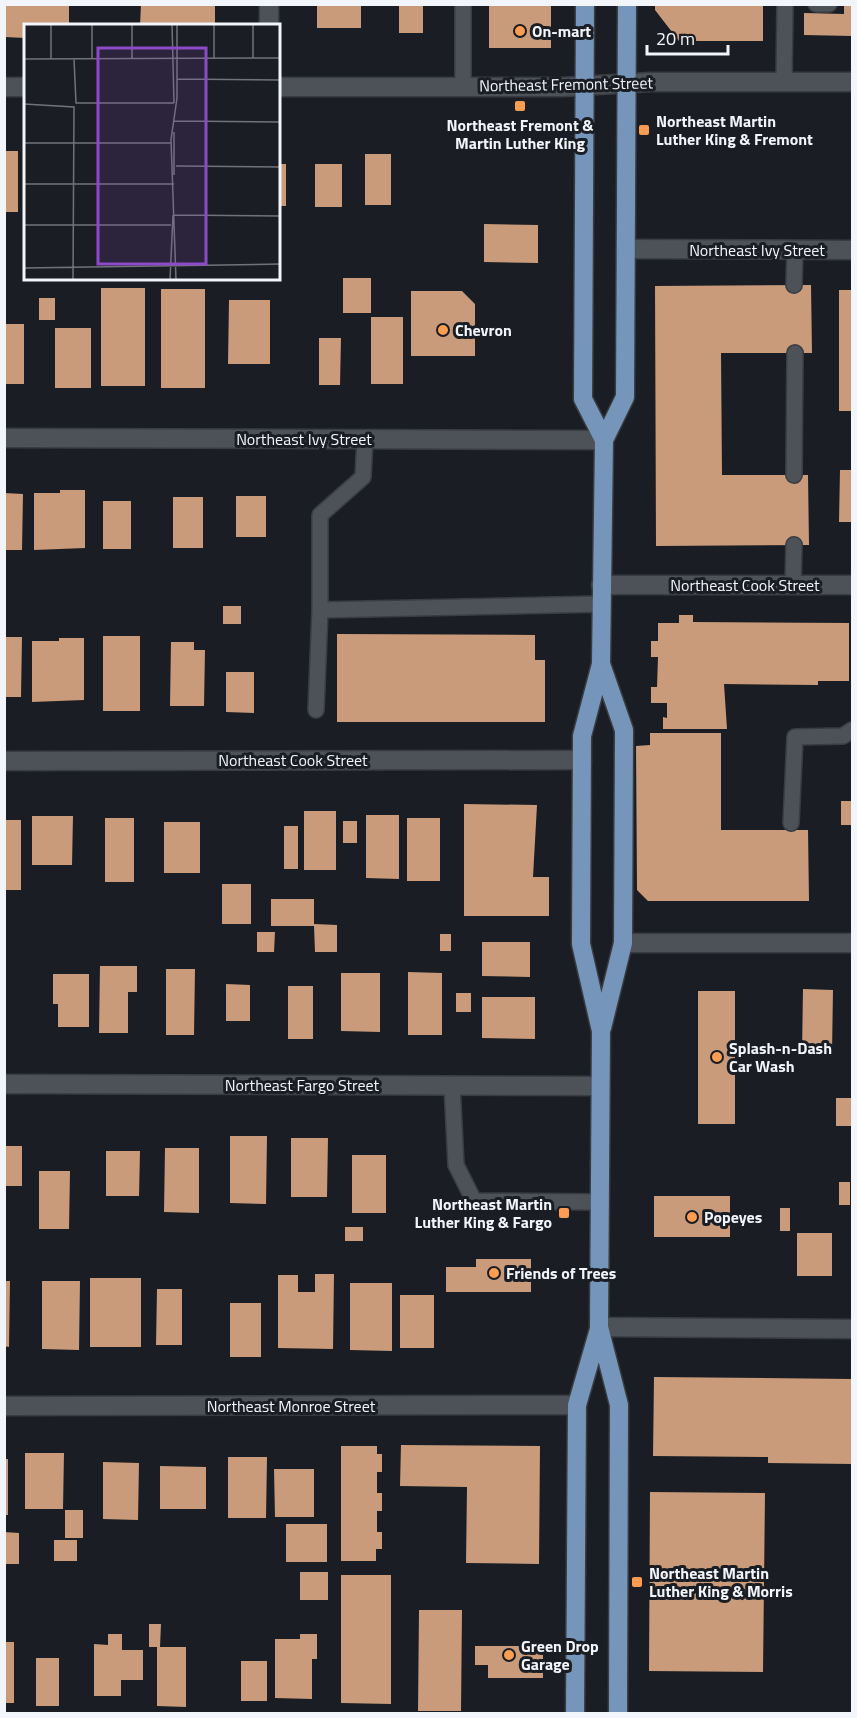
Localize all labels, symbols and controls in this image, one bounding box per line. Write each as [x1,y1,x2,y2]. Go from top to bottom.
scale bar [647,18,728,56]
place label: On-mart [532,19,591,43]
inset map [24,24,280,280]
marker: On-mart [513,24,527,38]
text: 20 m [656,25,695,52]
street label: Northeast Fremont Street [479,70,654,98]
marker: Northeast Fremont & Martin Luther King [513,99,527,113]
place label: Northeast Martin Luther King & Fremont [656,109,813,151]
place label: Northeast Fremont & Martin Luther King [446,113,594,155]
marker: Northeast Martin Luther King & Fremont [637,123,651,137]
street label: Northeast Ivy Street [689,238,825,262]
place label: Chevron [455,318,512,342]
marker: Chevron [436,323,450,337]
street label: Northeast Ivy Street [236,427,372,451]
street label: Northeast Cook Street [670,573,820,597]
street label: Northeast Cook Street [218,748,368,772]
place label: Splash-n-Dash Car Wash [729,1036,832,1078]
marker: Splash-n-Dash Car Wash [710,1050,724,1064]
street label: Northeast Fargo Street [225,1073,380,1097]
place label: Northeast Martin Luther King & Fargo [415,1192,552,1234]
place label: Popeyes [704,1205,762,1229]
marker: Northeast Martin Luther King & Fargo [557,1206,571,1220]
marker: Popeyes [685,1210,699,1224]
place label: Friends of Trees [506,1261,616,1285]
marker: Friends of Trees [487,1266,501,1280]
street label: Northeast Monroe Street [207,1394,376,1418]
place label: Northeast Martin Luther King & Morris [649,1561,793,1603]
marker: Northeast Martin Luther King & Morris [630,1575,644,1589]
place label: Green Drop Garage [521,1634,599,1676]
marker: Green Drop Garage [502,1648,516,1662]

